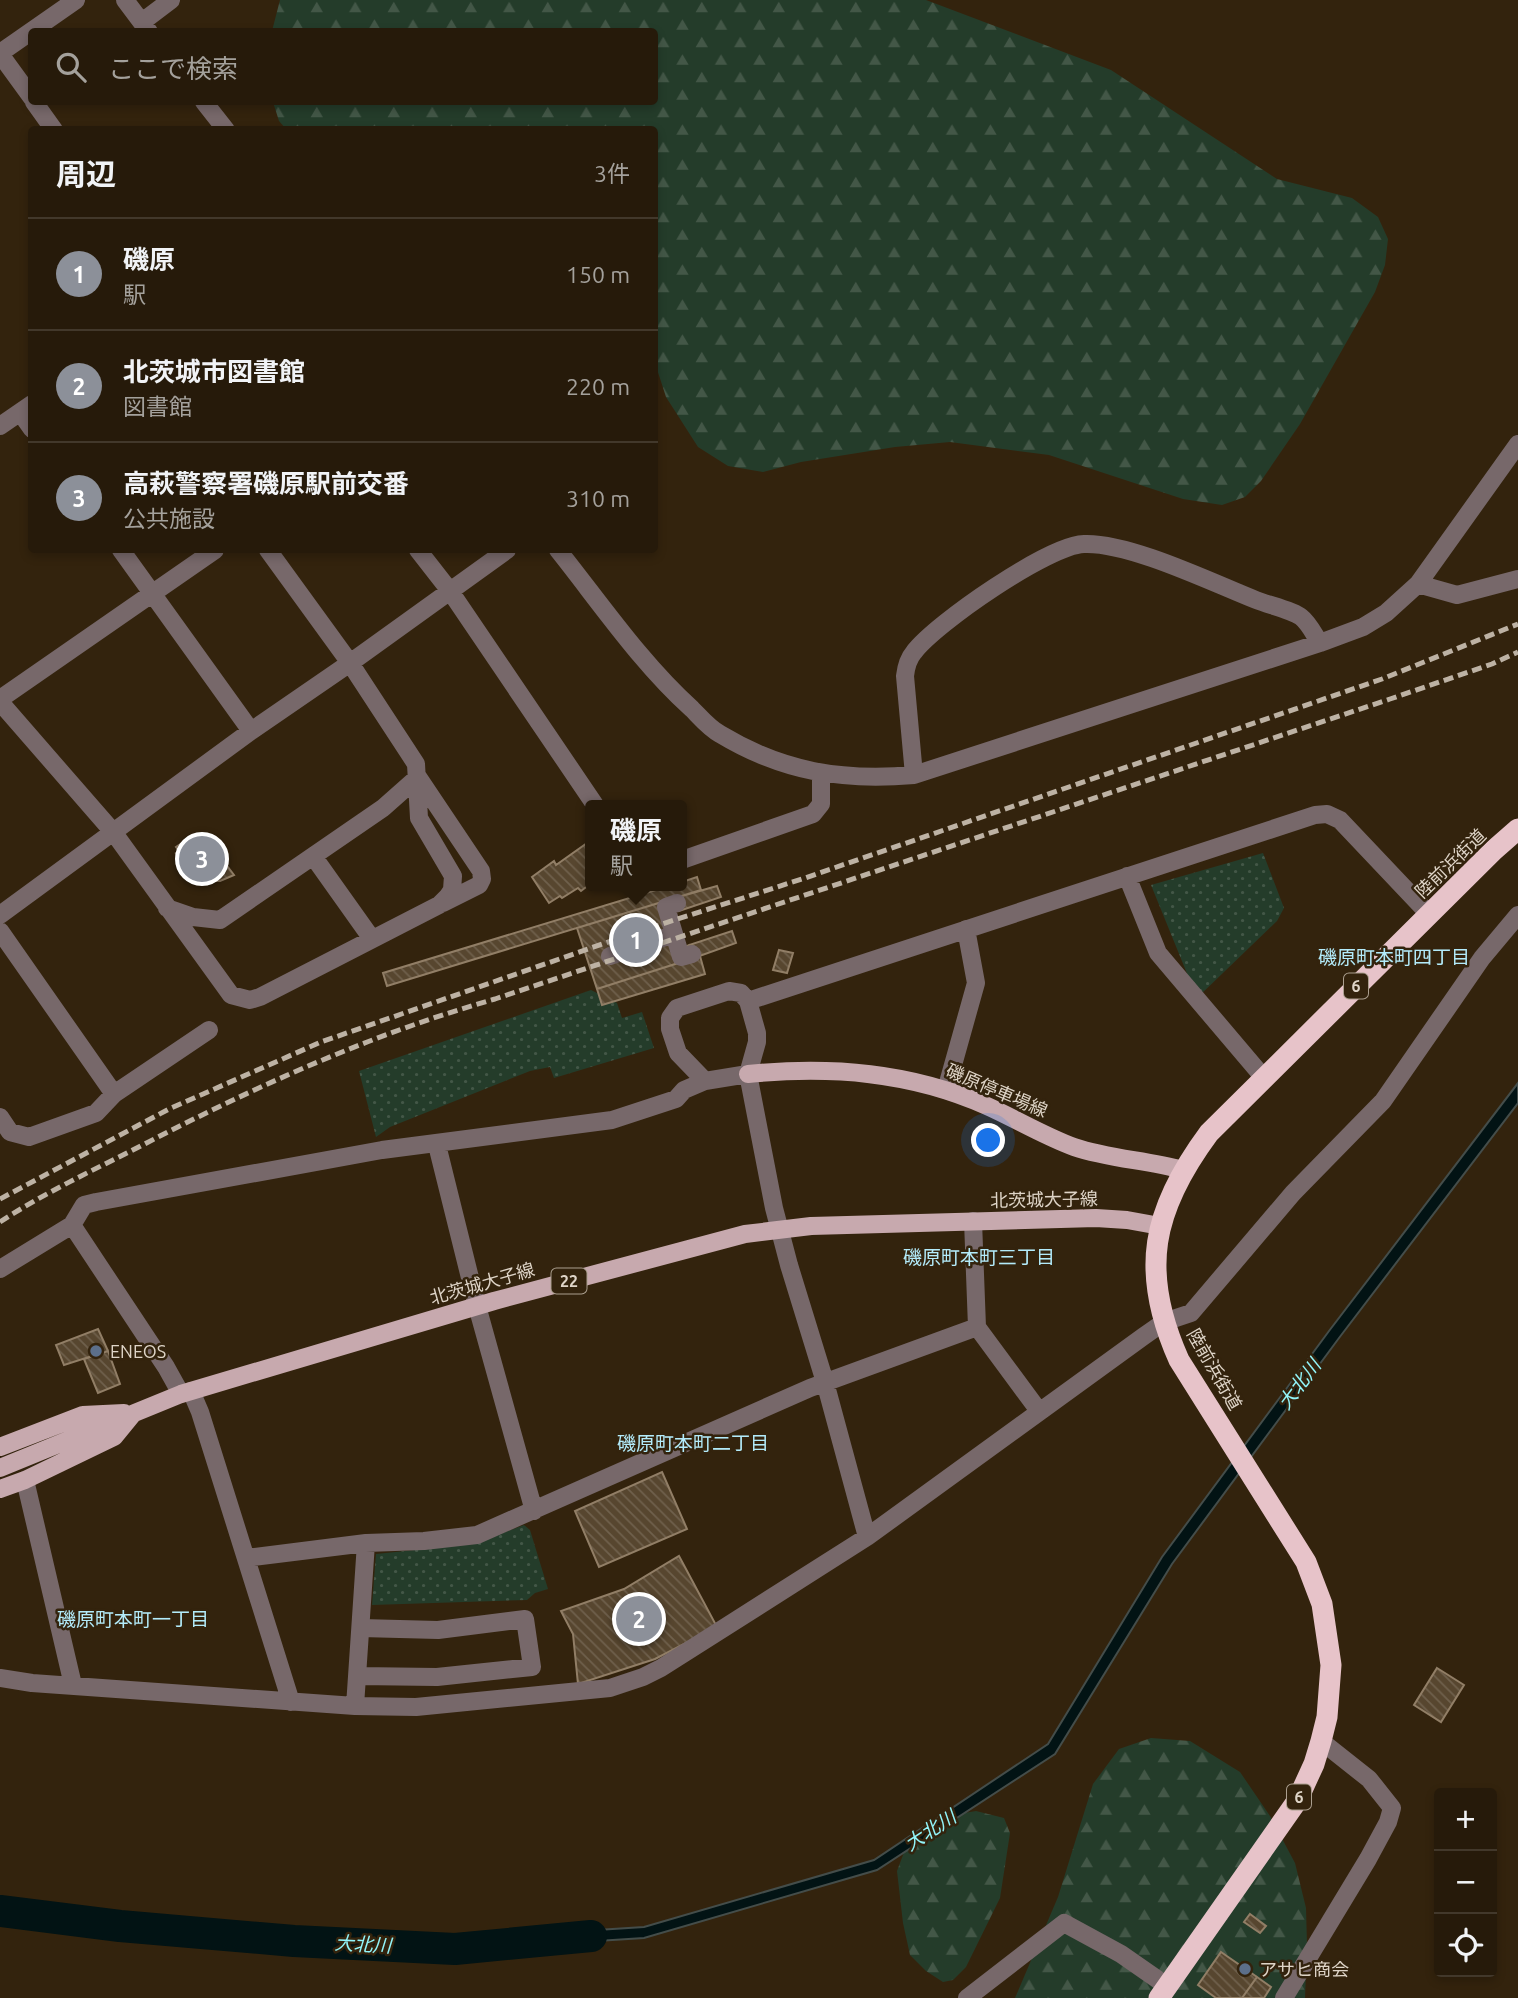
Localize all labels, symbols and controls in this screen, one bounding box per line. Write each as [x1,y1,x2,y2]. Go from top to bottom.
search box [28,28,658,105]
icon: search [52,48,90,86]
text: ここで検索 [108,54,238,83]
text: 周辺 [56,157,116,191]
text: 3件 [594,161,630,186]
text: 磯原 [123,245,175,274]
text: 1 [73,262,85,287]
text: 150 m [566,262,630,287]
text: 駅 [123,282,146,307]
text: 北茨城市図書館 [123,357,305,386]
text: 2 [73,374,85,399]
text: 220 m [566,374,630,399]
text: 図書館 [123,394,192,419]
text: 高萩警察署磯原駅前交番 [123,469,409,498]
text: 3 [73,486,85,511]
text: 310 m [566,486,630,511]
text: 公共施設 [123,506,215,531]
popup [585,800,687,891]
text: 磯原 [610,816,662,845]
street label: 陸前浜街道 [1411,825,1489,901]
pin: 3 [179,833,225,885]
text: 駅 [610,853,633,878]
pin: 1 [613,914,659,966]
district label: 磯原町本町四丁目 [1318,946,1470,968]
road number: 6 [1344,974,1368,998]
street label: 磯原停車場線 [943,1060,1051,1120]
your location [971,1123,1005,1157]
street label: 北茨城大子線 [990,1188,1098,1210]
district label: 磯原町本町三丁目 [903,1246,1055,1268]
street label: 北茨城大子線 [427,1259,537,1307]
road number: 22 [552,1268,586,1294]
street label: 陸前浜街道 [1184,1325,1246,1413]
place label: ENEOS [110,1341,166,1361]
marker: ENEOS [88,1343,104,1359]
water label: 大北川 [1273,1353,1326,1413]
district label: 磯原町本町二丁目 [617,1432,769,1454]
pin: 2 [616,1593,662,1645]
district label: 磯原町本町一丁目 [57,1608,209,1630]
road number: 6 [1287,1784,1311,1810]
map controls [1434,1788,1497,1977]
button: + [1434,1788,1497,1851]
water label: 大北川 [900,1804,962,1855]
button: − [1434,1851,1497,1914]
button: locate [1434,1914,1497,1977]
water label: 大北川 [334,1932,394,1957]
place label: アサヒ商会 [1259,1959,1349,1979]
marker: アサヒ商会 [1237,1961,1253,1977]

